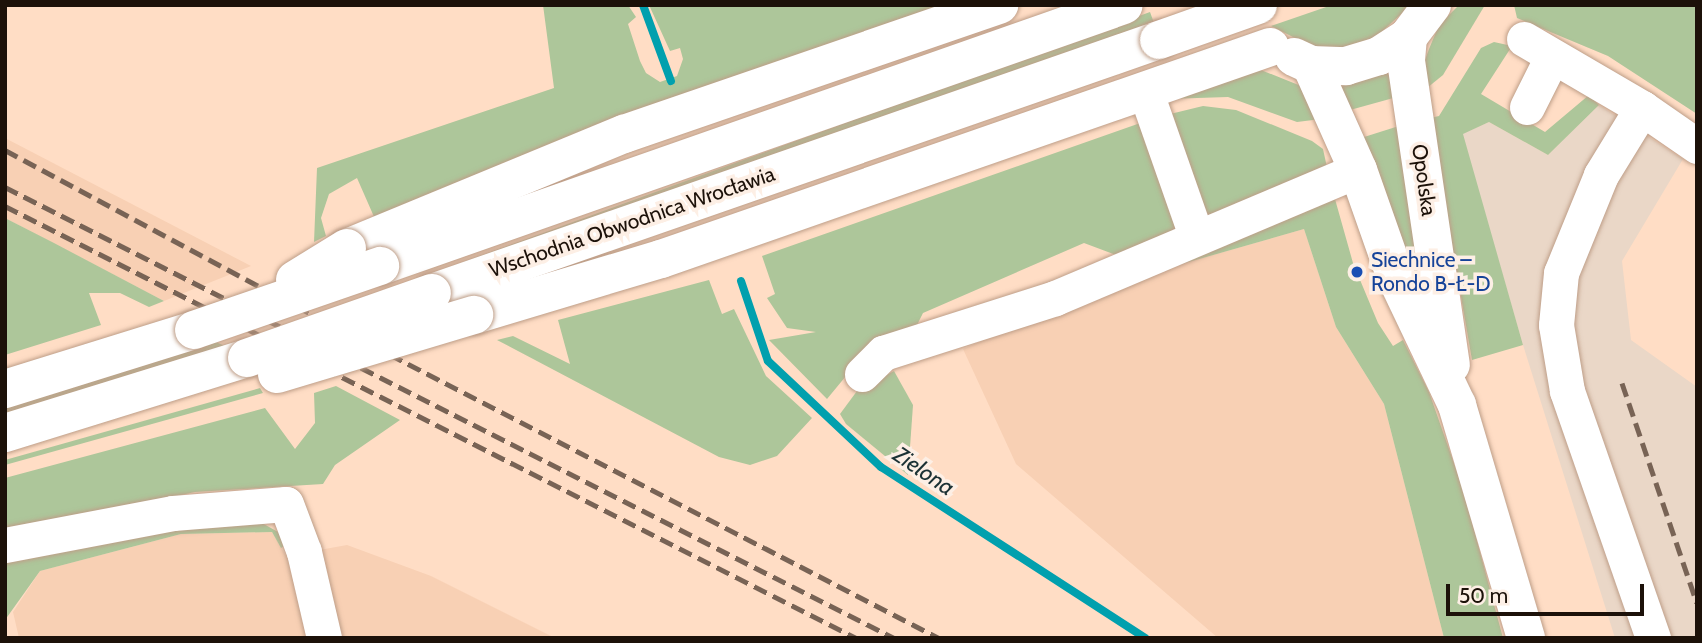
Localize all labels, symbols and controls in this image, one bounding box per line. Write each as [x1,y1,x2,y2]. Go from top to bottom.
street label: Opolska [1406,142,1442,218]
street label: Wschodnia Obwodnica Wrocławia [486,161,778,283]
place label: Siechnice – Rondo B-Ł-D [1371,247,1491,297]
marker: Siechnice – Rondo B-Ł-D [1349,264,1365,280]
water label: Zielona [888,440,960,502]
scale bar [1450,570,1648,614]
text: 50 m [1459,583,1508,608]

